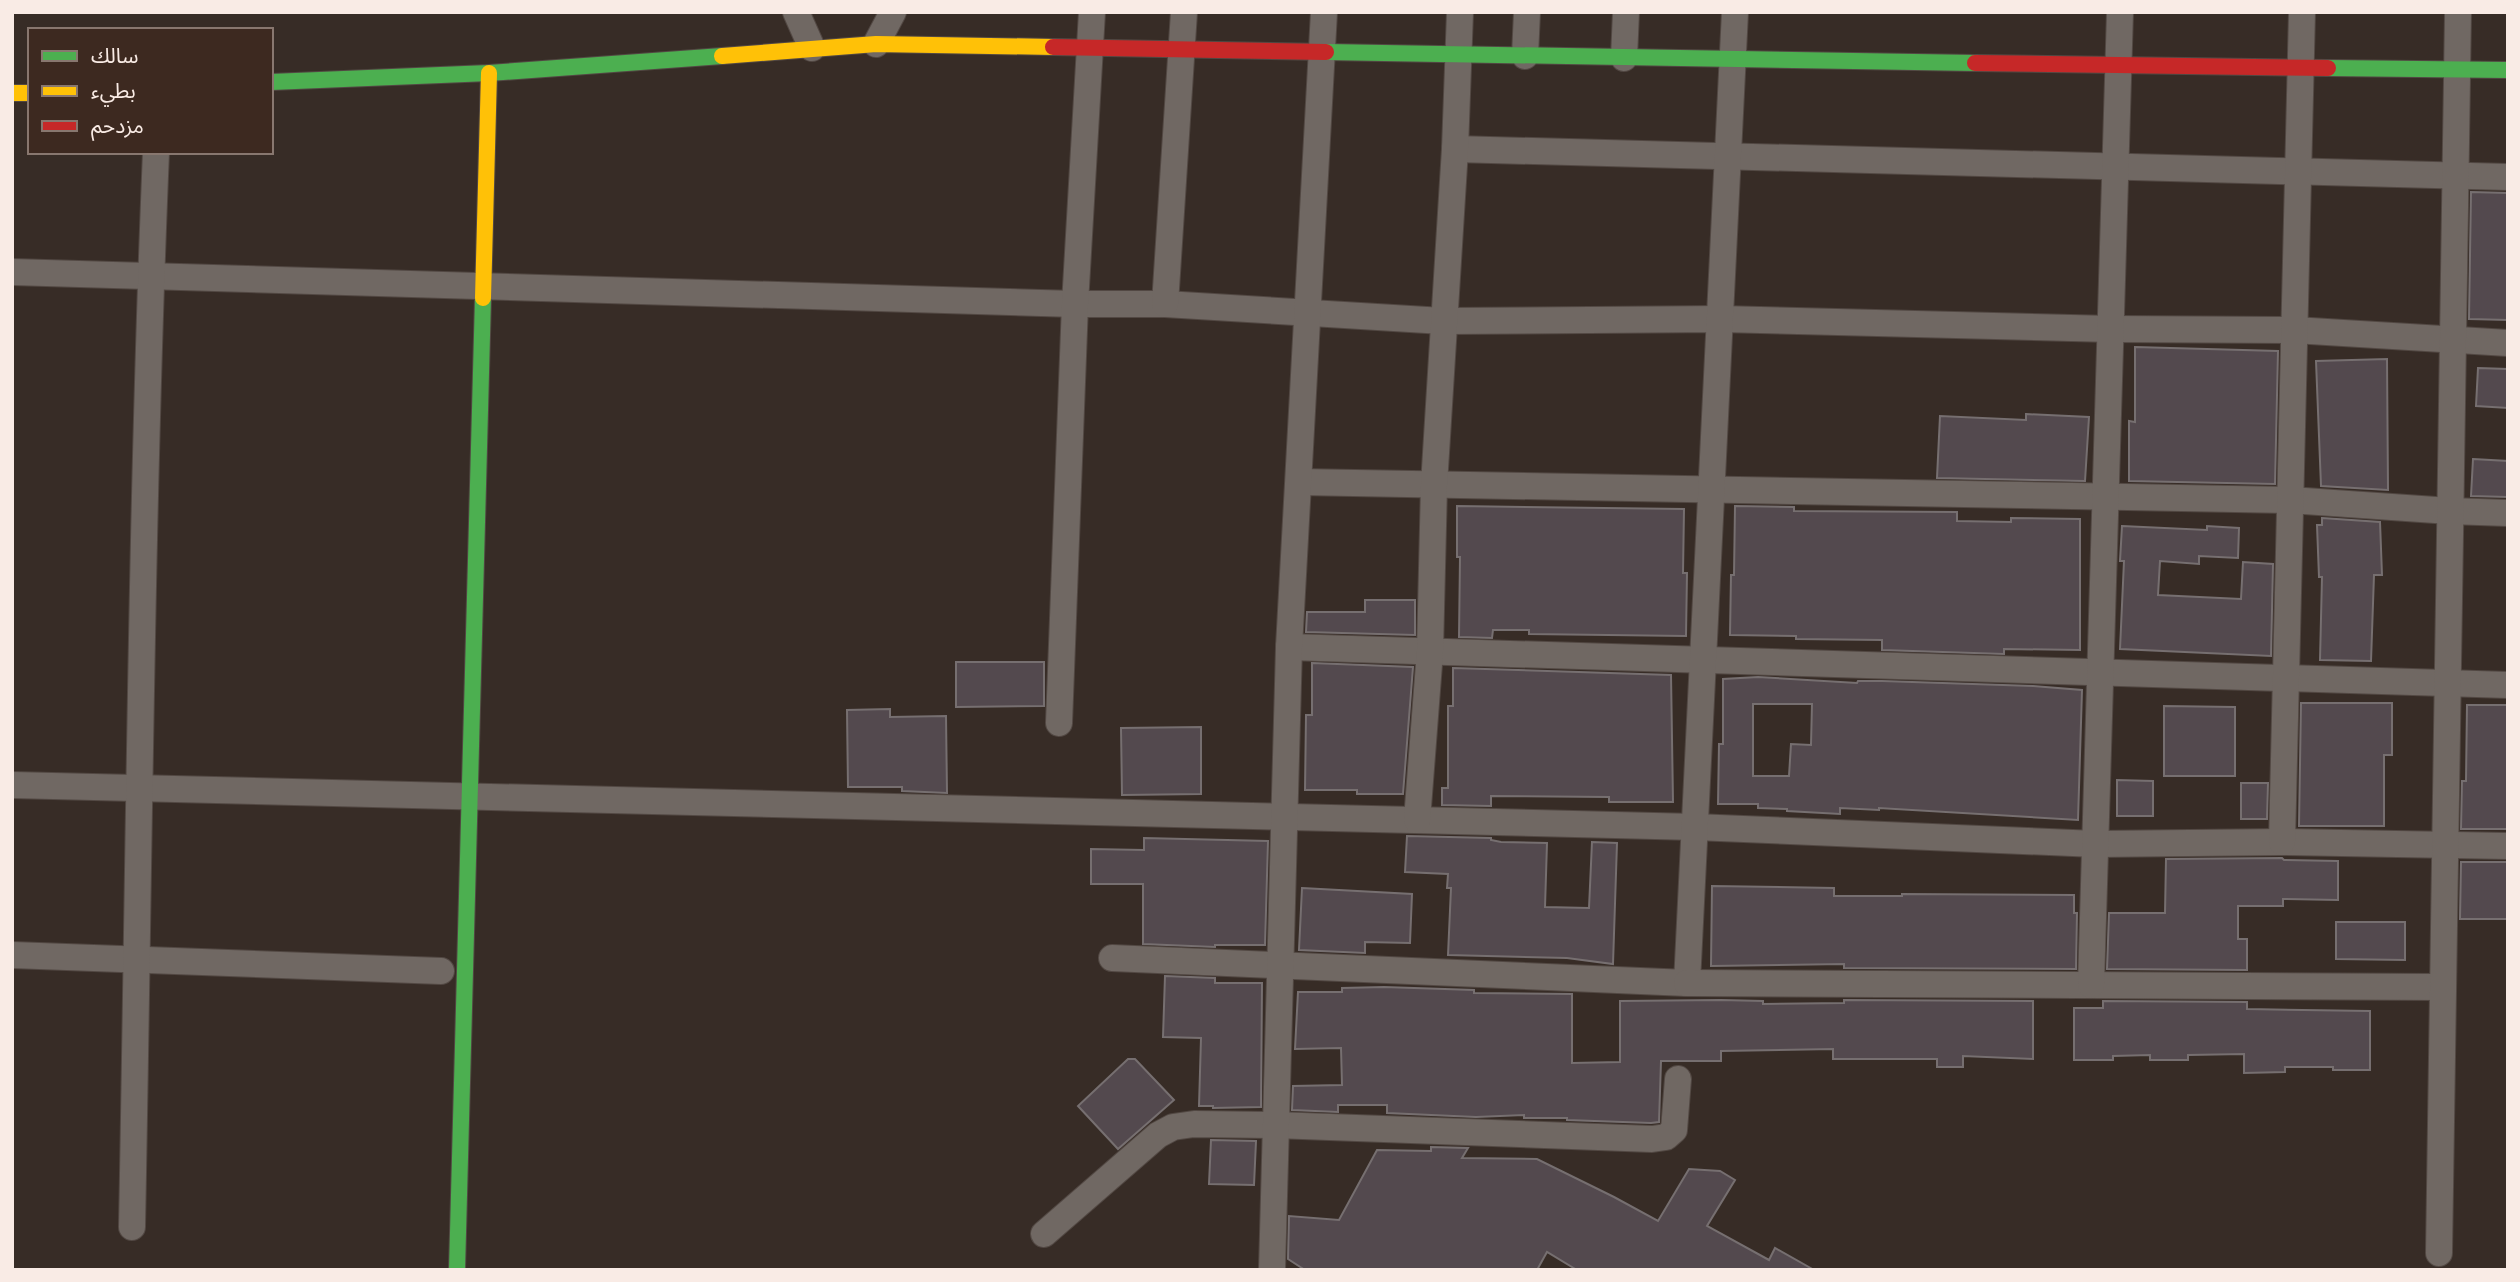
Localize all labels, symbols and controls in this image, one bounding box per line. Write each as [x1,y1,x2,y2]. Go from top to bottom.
legend [28,28,273,154]
text: سالك [91,38,138,69]
text: بطيء [91,73,136,107]
text: مزدحم [91,108,144,141]

